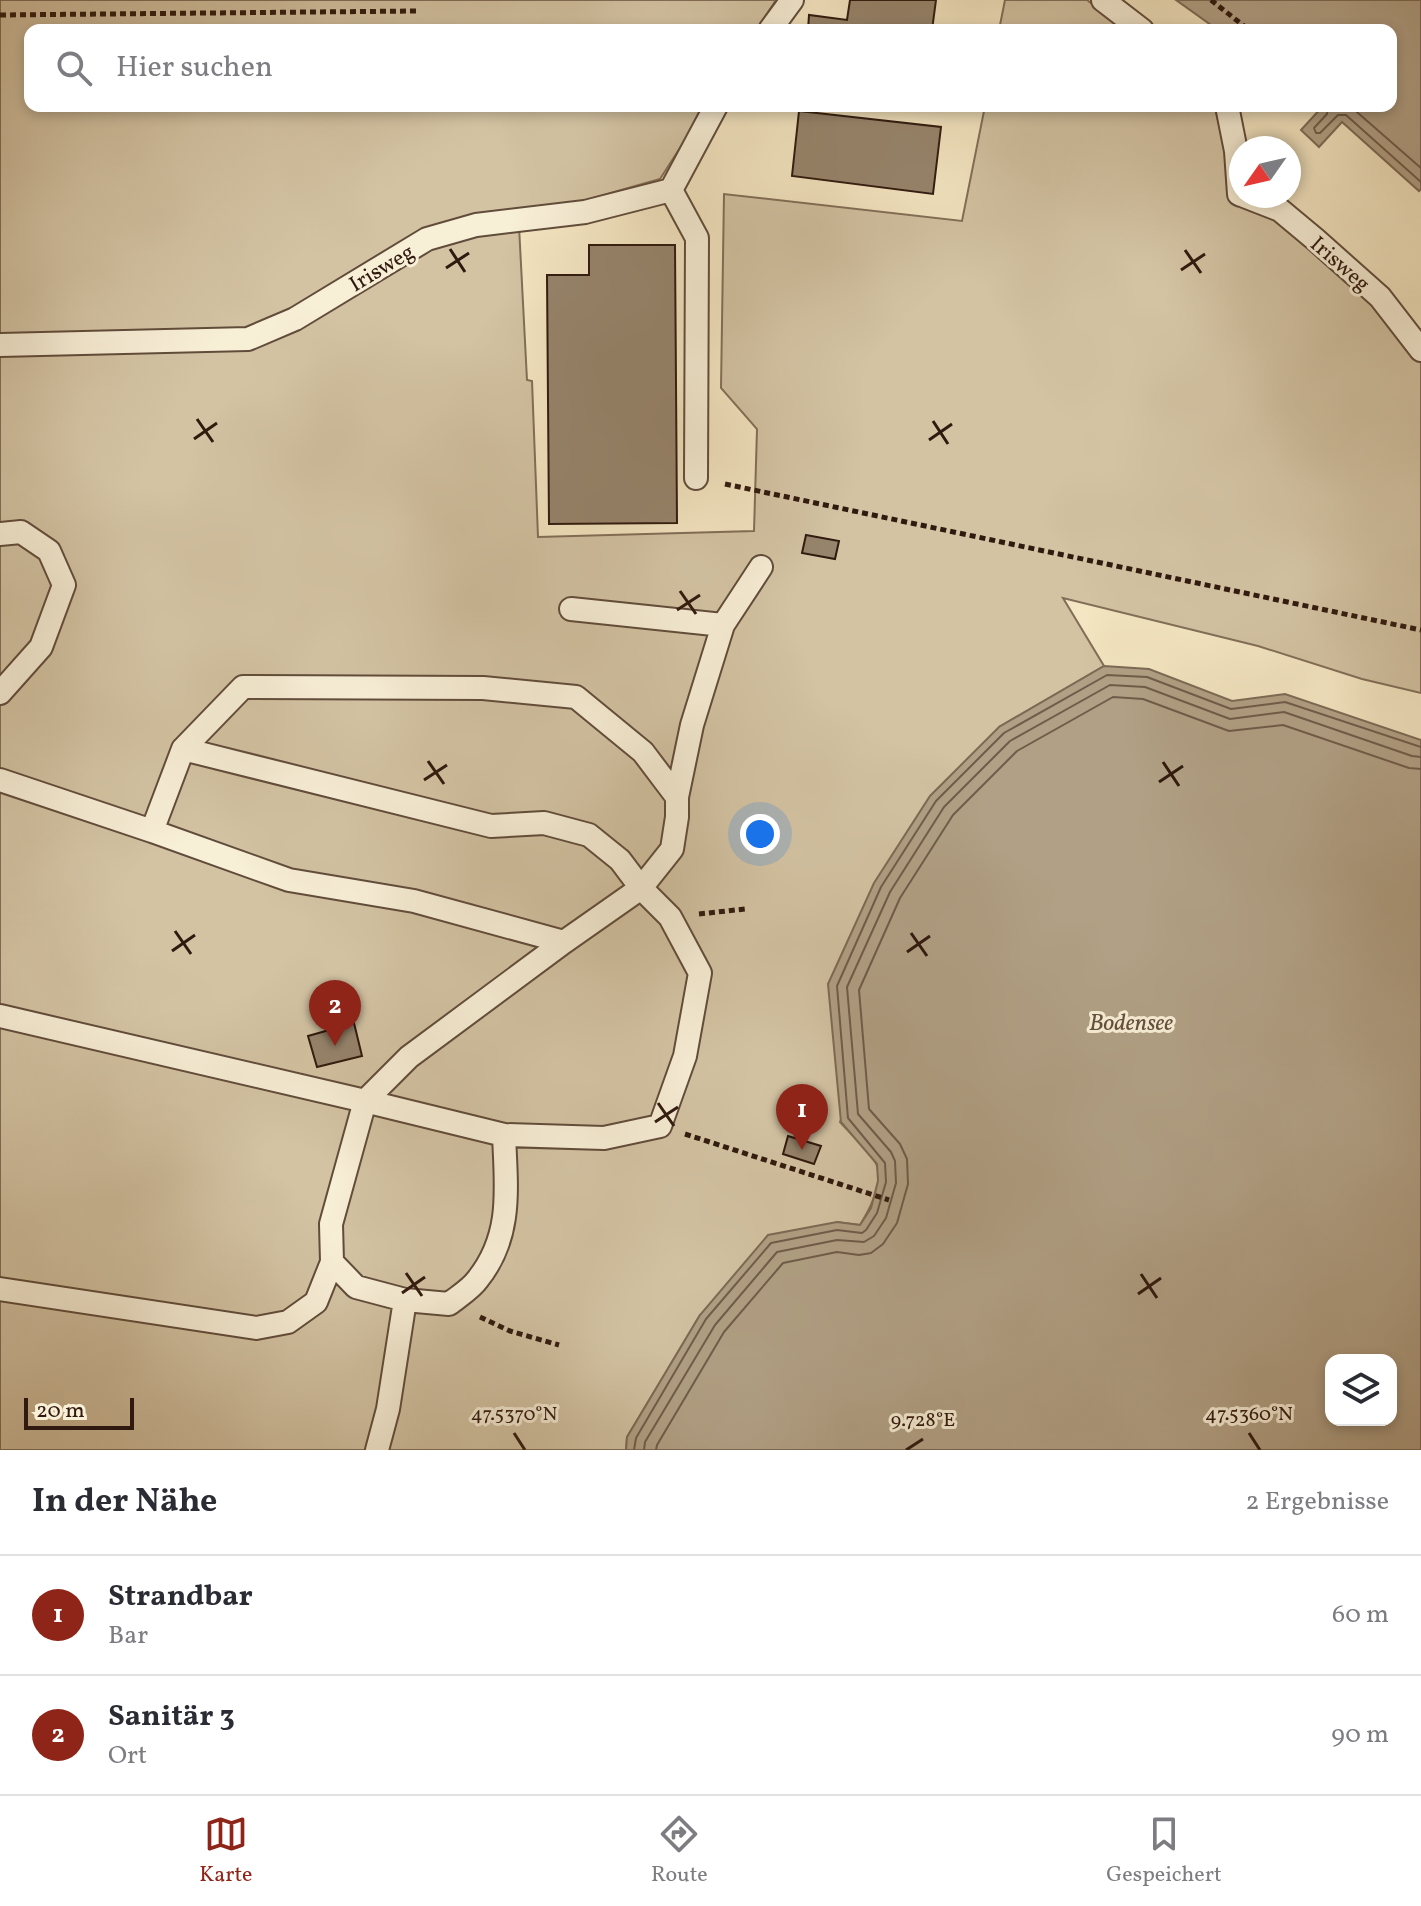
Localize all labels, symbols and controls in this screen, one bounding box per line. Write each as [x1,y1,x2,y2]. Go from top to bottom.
search box [24,24,1397,112]
icon: search [52,46,96,90]
text: Hier suchen [116,47,273,89]
north arrow [1229,136,1301,208]
street label: Irisweg [1302,230,1376,300]
street label: Irisweg [344,238,421,301]
your location [740,814,780,854]
pin: 2 [309,980,361,1046]
water label: Bodensee [1089,1007,1173,1041]
pin: 1 [776,1084,828,1150]
map controls [1325,1354,1397,1426]
button: layers [1325,1354,1397,1426]
scale bar [24,1394,134,1430]
text: 20 m [36,1396,85,1427]
text: 47.5370°N [471,1401,557,1429]
text: 47.5360°N [1205,1401,1293,1429]
text: 9.728°E [891,1407,955,1435]
text: In der Nähe [32,1479,217,1526]
text: 2 Ergebnisse [1246,1484,1389,1520]
text: Strandbar [108,1576,253,1618]
text: 1 [53,1597,63,1633]
text: 60 m [1332,1597,1389,1633]
text: Bar [108,1618,148,1654]
text: Sanitär 3 [108,1696,235,1738]
text: 2 [51,1717,65,1753]
text: 90 m [1331,1717,1389,1753]
text: Ort [108,1738,147,1774]
tab: Karte [199,1812,252,1891]
tab: Route [651,1812,708,1891]
tab: Gespeichert [1106,1812,1222,1891]

